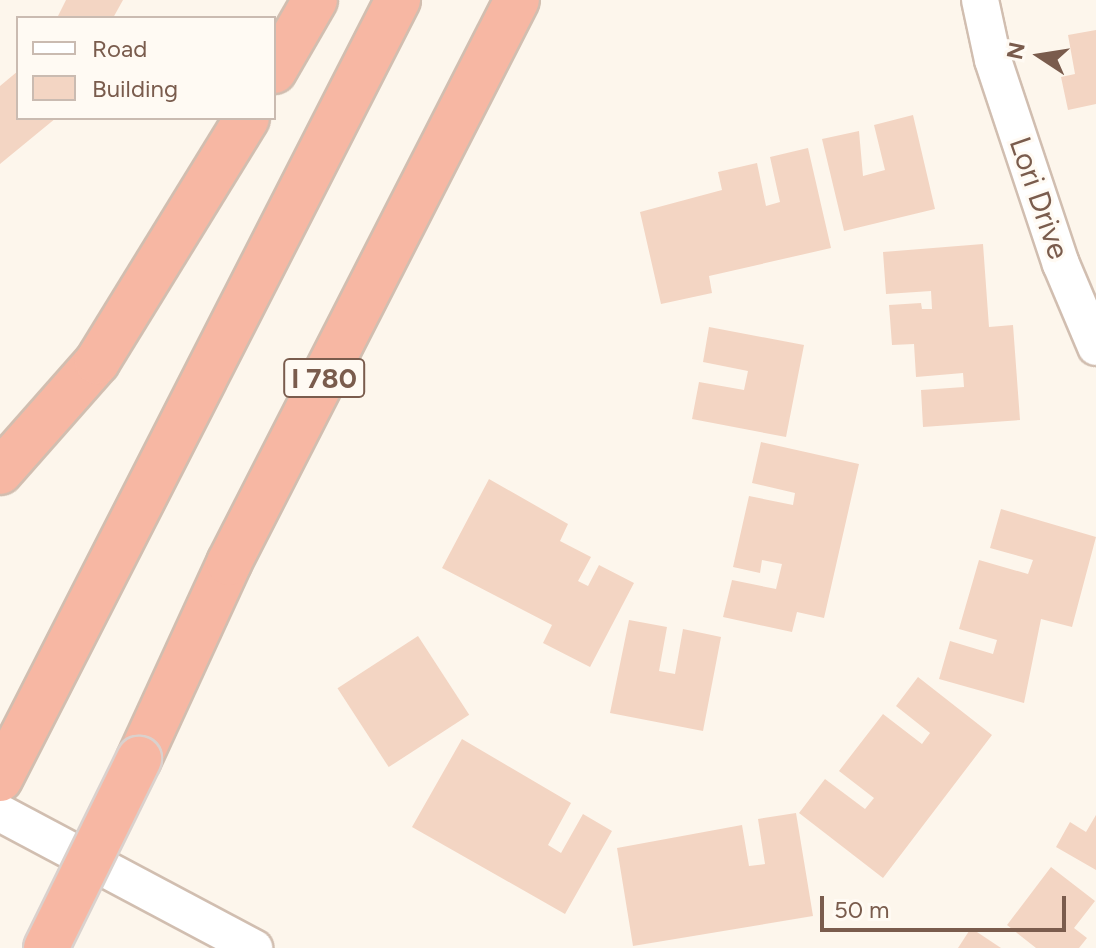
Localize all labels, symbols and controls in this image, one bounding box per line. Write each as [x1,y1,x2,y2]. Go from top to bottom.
legend [16,16,276,120]
north arrow [1000,16,1080,96]
text: Road [92,34,147,63]
text: N [1001,40,1031,62]
text: Building [92,74,178,103]
street label: Lori Drive [1001,132,1077,264]
road number: I 780 [282,354,366,402]
scale bar [824,880,1070,930]
text: 50 m [834,895,890,924]

